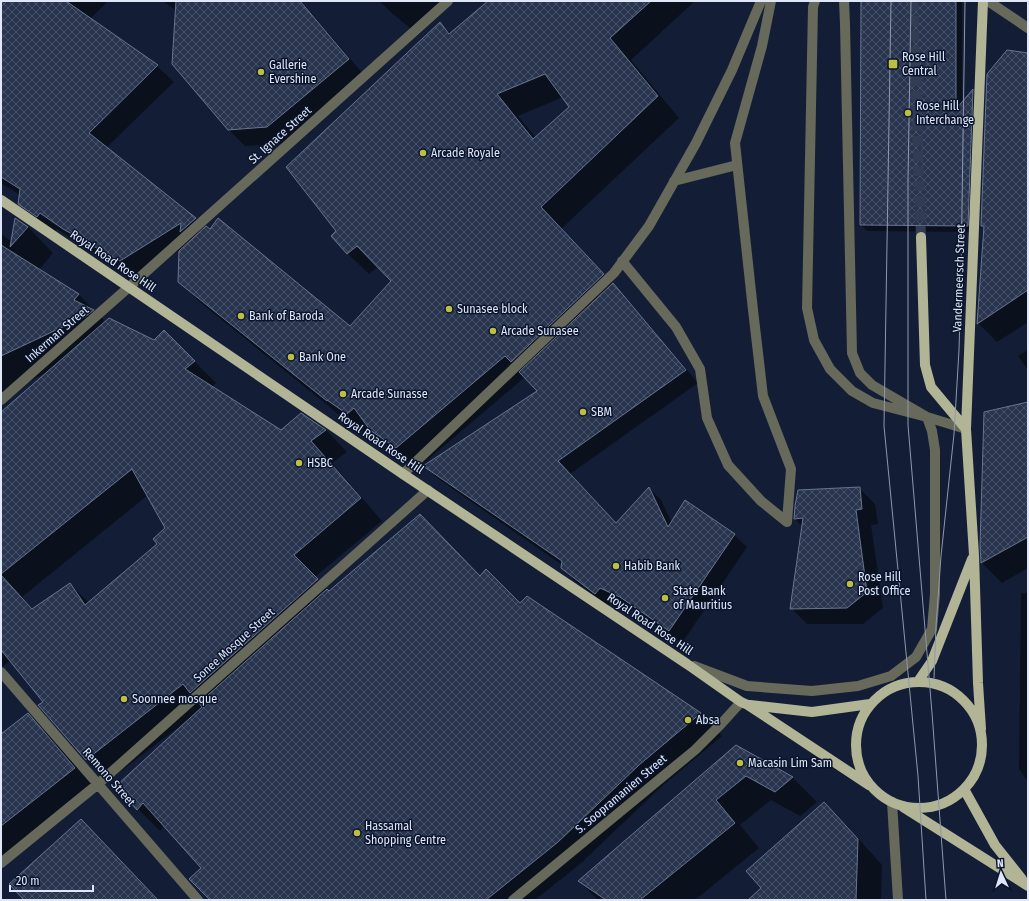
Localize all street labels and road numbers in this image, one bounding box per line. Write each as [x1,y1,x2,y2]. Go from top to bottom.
street label: St. Ignace Street [246,103,314,167]
street label: Vandermeersch Street [950,224,968,332]
street label: Royal Road Rose Hill [67,227,159,295]
street label: Inkerman Street [23,303,91,365]
street label: Royal Road Rose Hill [335,409,427,477]
street label: Royal Road Rose Hill [604,590,696,658]
street label: Sonee Mosque Street [191,605,277,685]
street label: Remono Street [80,745,138,809]
street label: S. Soopramanien Street [572,752,670,836]

